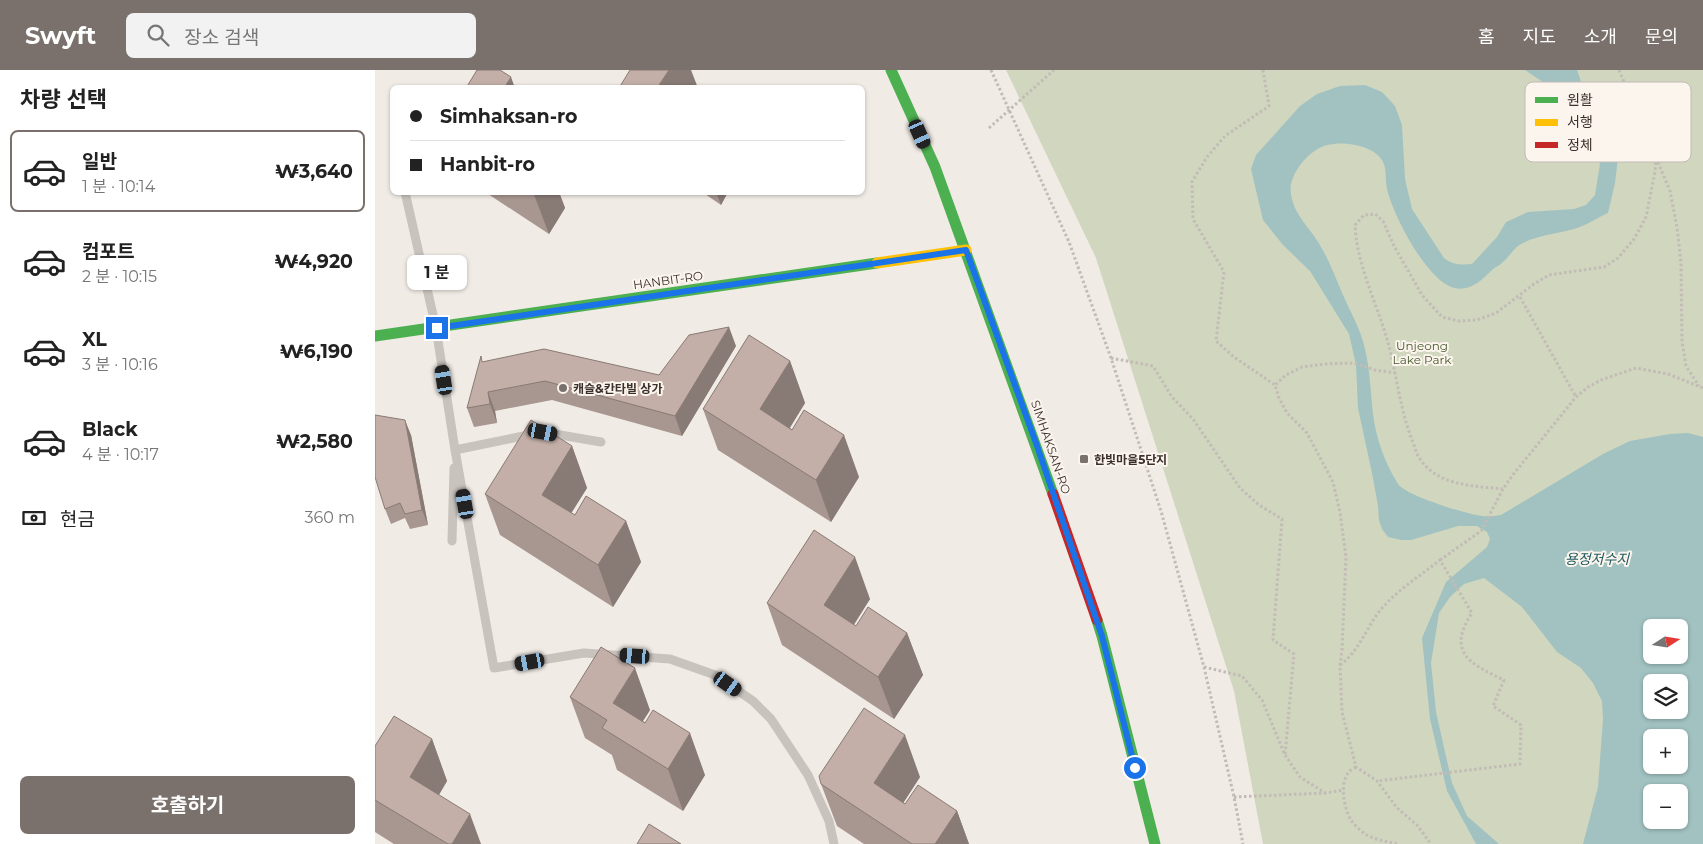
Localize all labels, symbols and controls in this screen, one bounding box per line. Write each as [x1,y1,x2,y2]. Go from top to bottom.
search box [126,13,476,58]
text: Swyft [25,21,96,50]
icon: search [144,21,172,49]
text: 장소 검색 [184,26,259,49]
text: 홈 [1478,26,1495,48]
text: 지도 [1523,26,1556,48]
text: 소개 [1584,26,1617,48]
text: 문의 [1645,26,1678,48]
legend [1525,82,1691,162]
text: 차량 선택 [20,86,107,113]
text: 원활 [1567,91,1593,109]
text: Simhaksan-ro [440,105,577,128]
text: 서행 [1567,113,1593,131]
car [907,117,932,151]
text: 정체 [1567,136,1593,154]
icon: car [22,149,67,194]
text: 일반 [82,150,117,173]
text: Hanbit-ro [440,153,535,176]
text: ₩3,640 [275,160,353,183]
text: 1 분 · 10:14 [82,177,155,196]
icon: car [22,239,67,284]
text: 컴포트 [82,240,134,263]
text: ₩4,920 [275,250,353,273]
callout: 1 분 [407,256,467,290]
text: 1 분 [424,263,450,282]
text: 2 분 · 10:15 [82,267,157,286]
street label: HANBIT-RO [632,268,704,292]
route end [426,317,448,339]
text: XL [82,328,107,351]
icon: car [22,329,67,374]
park label: Unjeong Lake Park [1393,338,1452,367]
text: ₩6,190 [280,340,353,363]
text: 3 분 · 10:16 [82,355,158,374]
car [434,364,453,396]
place label: 캐슬&칸타빌 상가 [573,381,662,396]
marker: 캐슬&칸타빌 상가 [557,382,569,394]
street label: SIMHAKSAN-RO [1028,398,1074,496]
text: Black [82,418,138,441]
icon: car [22,419,67,464]
car [526,422,559,442]
text: ₩2,580 [276,430,353,453]
text: 4 분 · 10:17 [82,445,159,464]
place label: 한빛마을5단지 [1094,452,1167,467]
marker: 한빛마을5단지 [1078,453,1090,465]
car [455,488,474,520]
icon: cash [20,504,48,532]
text: 현금 [60,508,95,531]
text: 360 m [304,508,355,527]
water label: 용정저수지 [1565,550,1630,568]
north arrow [1643,619,1687,664]
map controls [1643,619,1688,829]
car [619,647,650,665]
car [513,652,546,672]
car [711,669,744,699]
button: layers [1643,674,1688,719]
button: + [1643,729,1688,774]
route start [1124,757,1146,779]
button: 호출하기 [20,776,355,834]
button: − [1643,784,1688,829]

